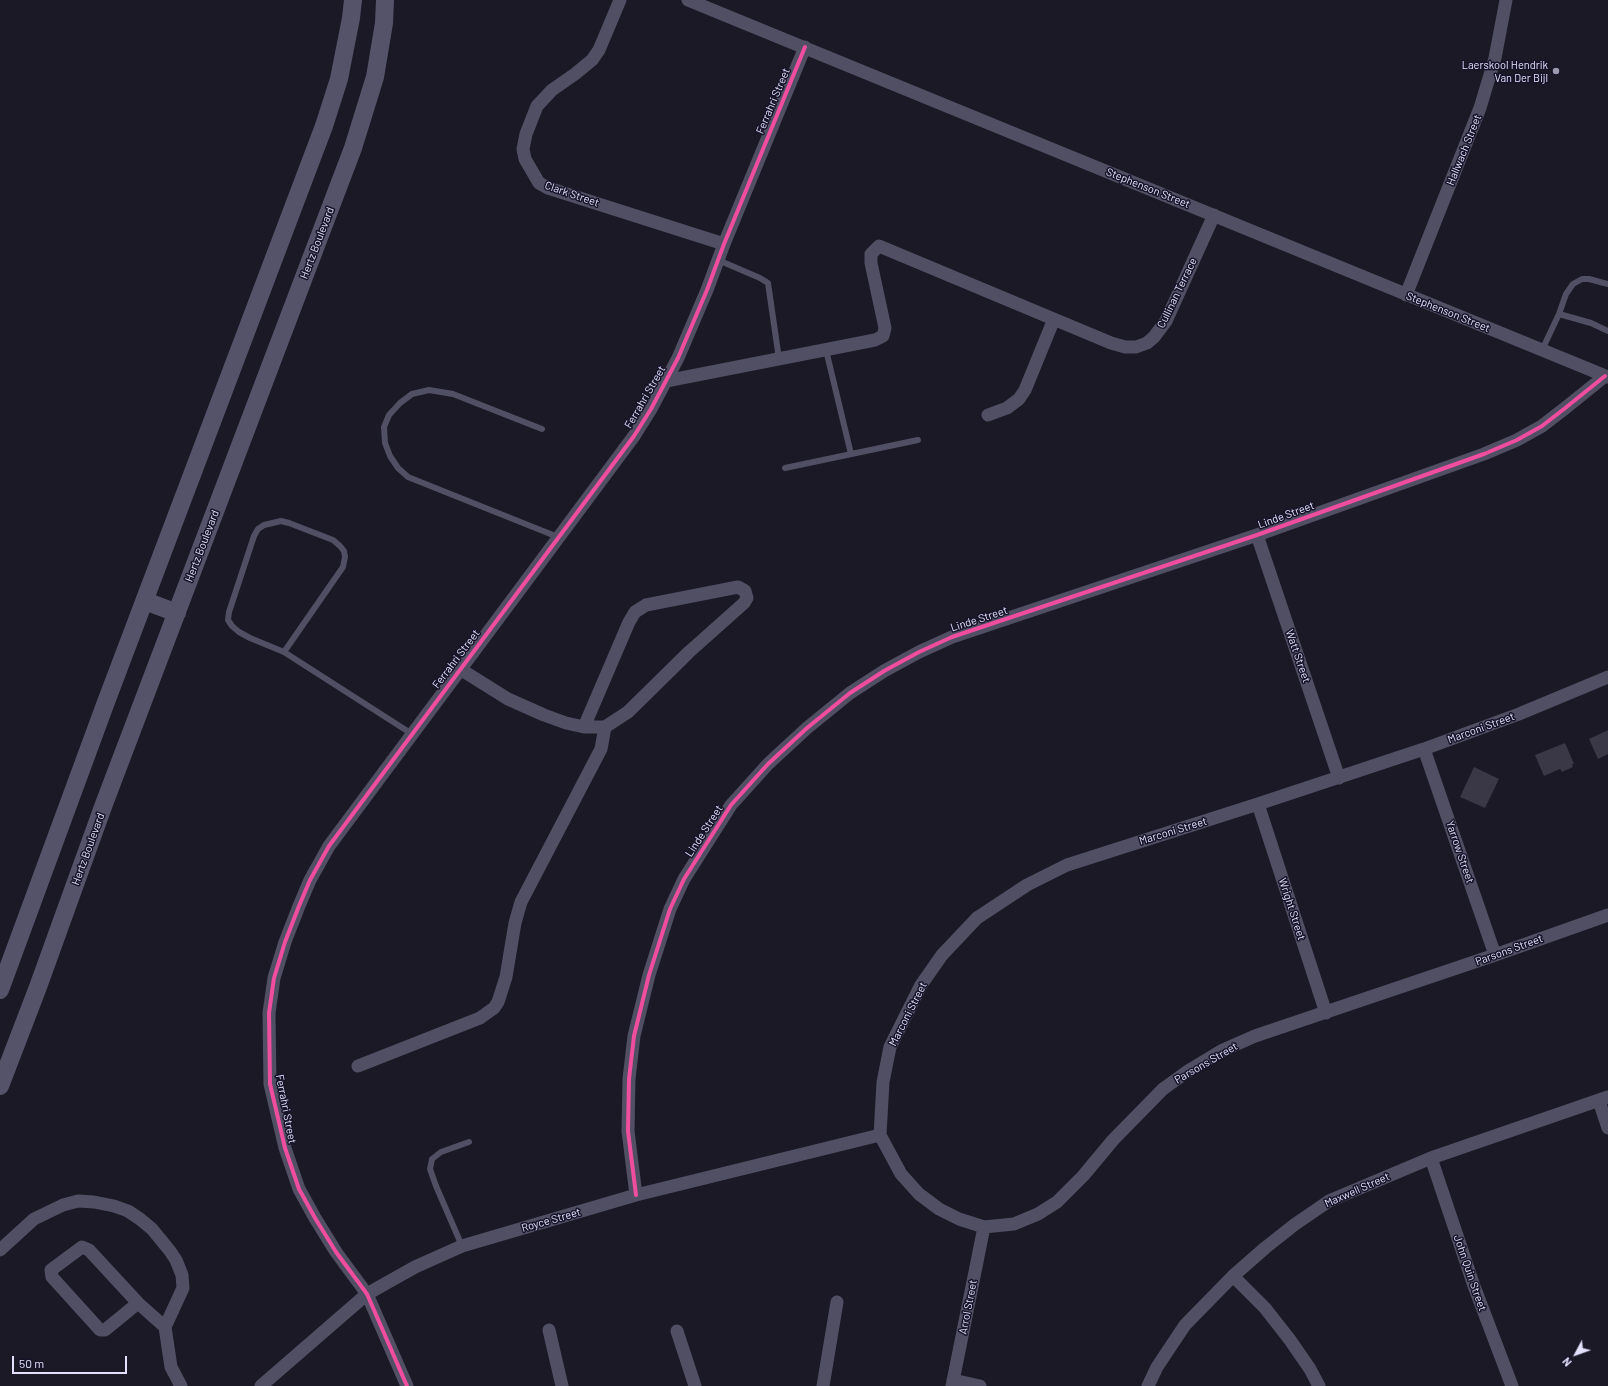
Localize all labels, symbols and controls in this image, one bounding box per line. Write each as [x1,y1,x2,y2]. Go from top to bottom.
place label: Laerskool Hendrik Van Der Bijl [1462,58,1548,84]
street label: Ferrahri Street [753,66,793,136]
marker: Laerskool Hendrik Van Der Bijl [1551,66,1561,76]
street label: Hallwach Street [1444,113,1484,187]
street label: Stephenson Street [1104,165,1192,211]
street label: Clark Street [543,179,601,209]
street label: Hertz Boulevard [297,205,337,281]
street label: Cullinan Terrace [1154,256,1200,330]
street label: Stephenson Street [1404,289,1492,335]
street label: Ferrahri Street [622,363,668,431]
street label: Linde Street [1256,499,1316,531]
street label: Hertz Boulevard [182,508,222,584]
street label: Linde Street [949,604,1009,634]
street label: Ferrahri Street [430,627,482,691]
street label: Watt Street [1283,628,1313,684]
street label: Marconi Street [1446,710,1516,746]
street label: Linde Street [682,803,726,859]
street label: Hertz Boulevard [69,811,107,887]
street label: Marconi Street [1138,814,1208,848]
street label: Yarrow Street [1443,819,1477,885]
street label: Wright Street [1276,876,1308,942]
street label: Parsons Street [1473,932,1545,968]
street label: Marconi Street [886,980,930,1048]
street label: Parsons Street [1172,1040,1240,1086]
street label: Ferrahri Street [273,1073,299,1145]
street label: Maxwell Street [1323,1170,1391,1210]
street label: Royce Street [520,1205,582,1235]
street label: John Quin Street [1451,1233,1489,1313]
street label: Arrol Street [956,1279,980,1335]
north arrow [1556,1334,1596,1374]
scale bar [14,1348,129,1374]
text: N [1559,1355,1574,1369]
text: 50 m [19,1356,44,1370]

